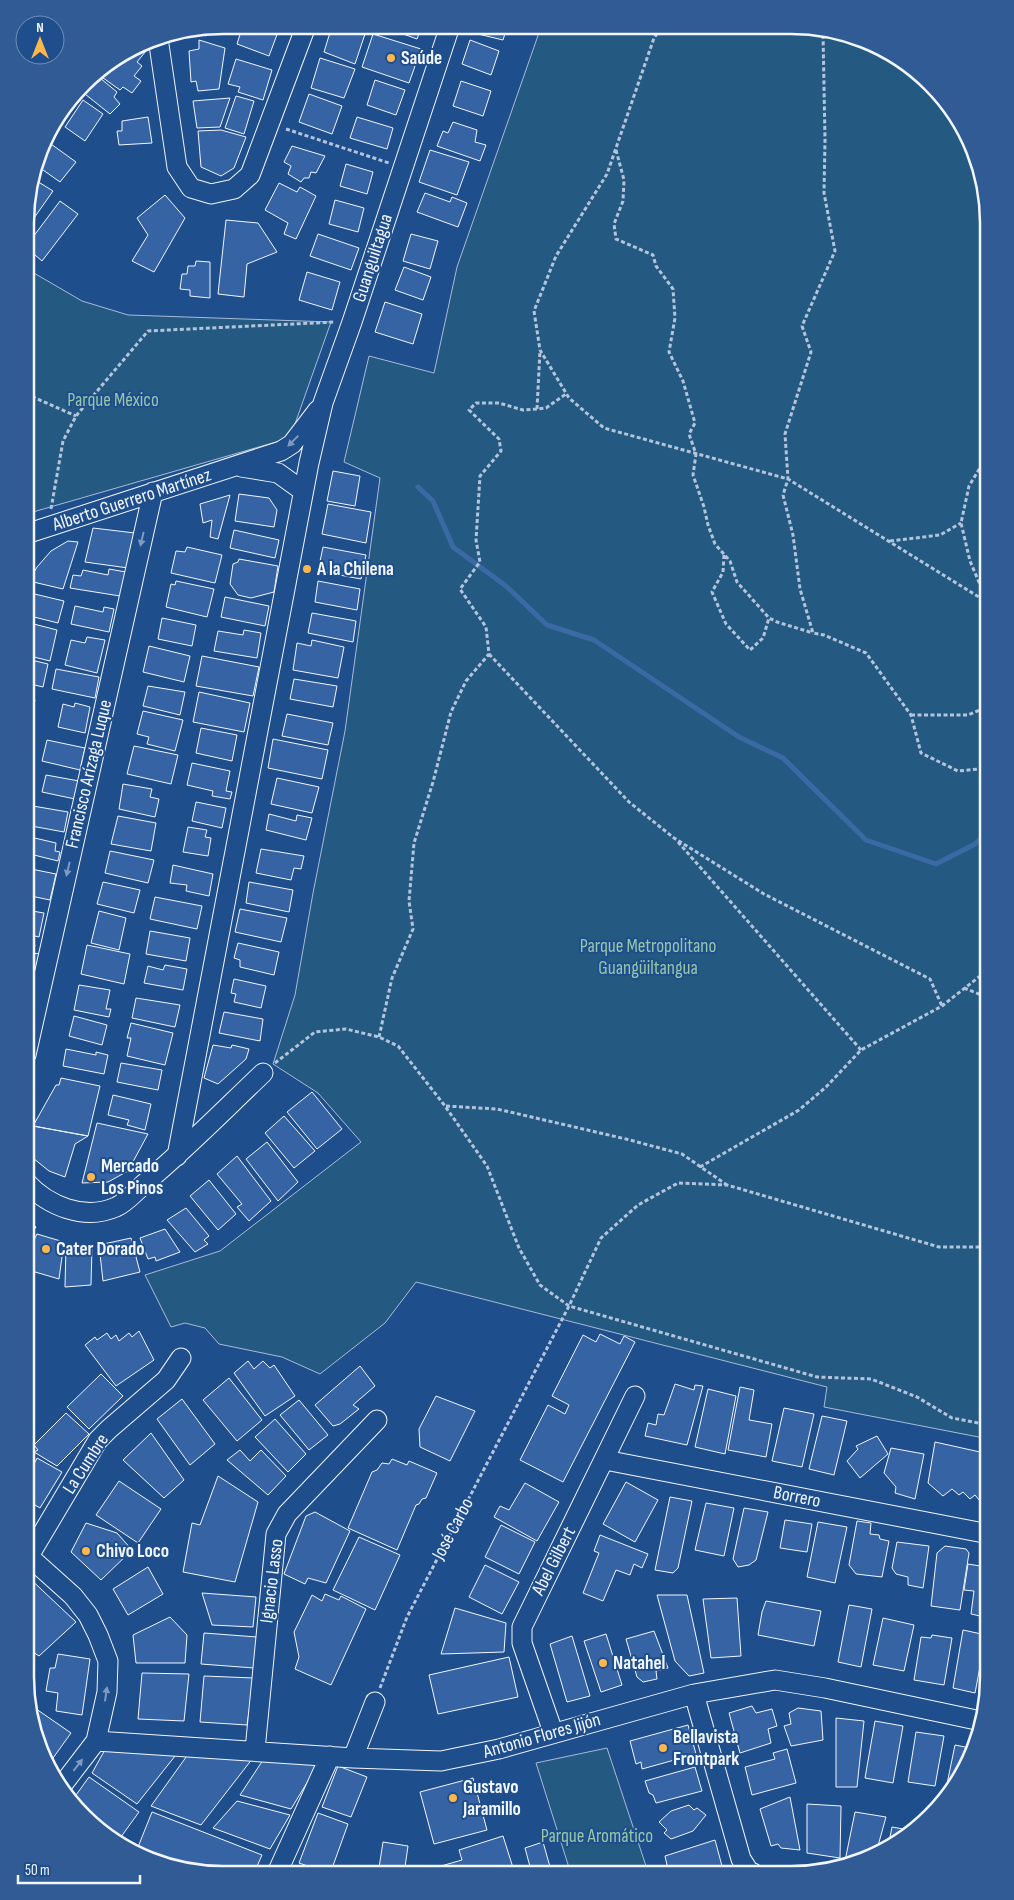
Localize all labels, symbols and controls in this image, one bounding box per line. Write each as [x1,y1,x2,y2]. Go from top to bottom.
north arrow [15,15,65,65]
text: N [36,19,44,36]
place label: Saúde [401,47,442,70]
marker: Saúde [385,52,397,64]
street label: Guanguiltagua [348,211,398,305]
park label: Parque México [67,389,159,412]
one-way arrow [287,435,299,447]
street label: Alberto Guerrero Martínez [49,463,214,537]
one-way arrow [138,532,146,547]
place label: A la Chilena [316,558,394,581]
marker: A la Chilena [301,563,313,575]
street label: Francisco Arízaga Luque [61,697,117,851]
one-way arrow [64,861,72,876]
park label: Parque Metropolitano Guangüiltangua [580,935,716,980]
place label: Mercado Los Pinos [101,1155,163,1200]
marker: Mercado Los Pinos [85,1171,97,1183]
place label: Cater Dorado [56,1238,145,1261]
marker: Cater Dorado [40,1243,52,1255]
street label: La Cumbre [58,1430,114,1498]
street label: Borrero [771,1481,823,1513]
street label: José Carbo [427,1494,479,1565]
street label: Abel Gilbert [526,1523,581,1600]
street label: Ignacio Lasso [255,1538,289,1624]
place label: Chivo Loco [96,1540,169,1563]
marker: Chivo Loco [80,1545,92,1557]
place label: Natahel [613,1652,665,1675]
marker: Natahel [597,1657,609,1669]
one-way arrow [102,1685,110,1701]
street label: Antonio Flores Jijón [480,1708,603,1764]
place label: Bellavista Frontpark [673,1726,739,1771]
marker: Bellavista Frontpark [657,1742,669,1754]
one-way arrow [73,1758,83,1772]
place label: Gustavo Jaramillo [462,1776,521,1821]
marker: Gustavo Jaramillo [447,1792,459,1804]
park label: Parque Aromático [541,1825,653,1848]
scale bar [18,1852,140,1884]
text: 50 m [25,1861,50,1880]

